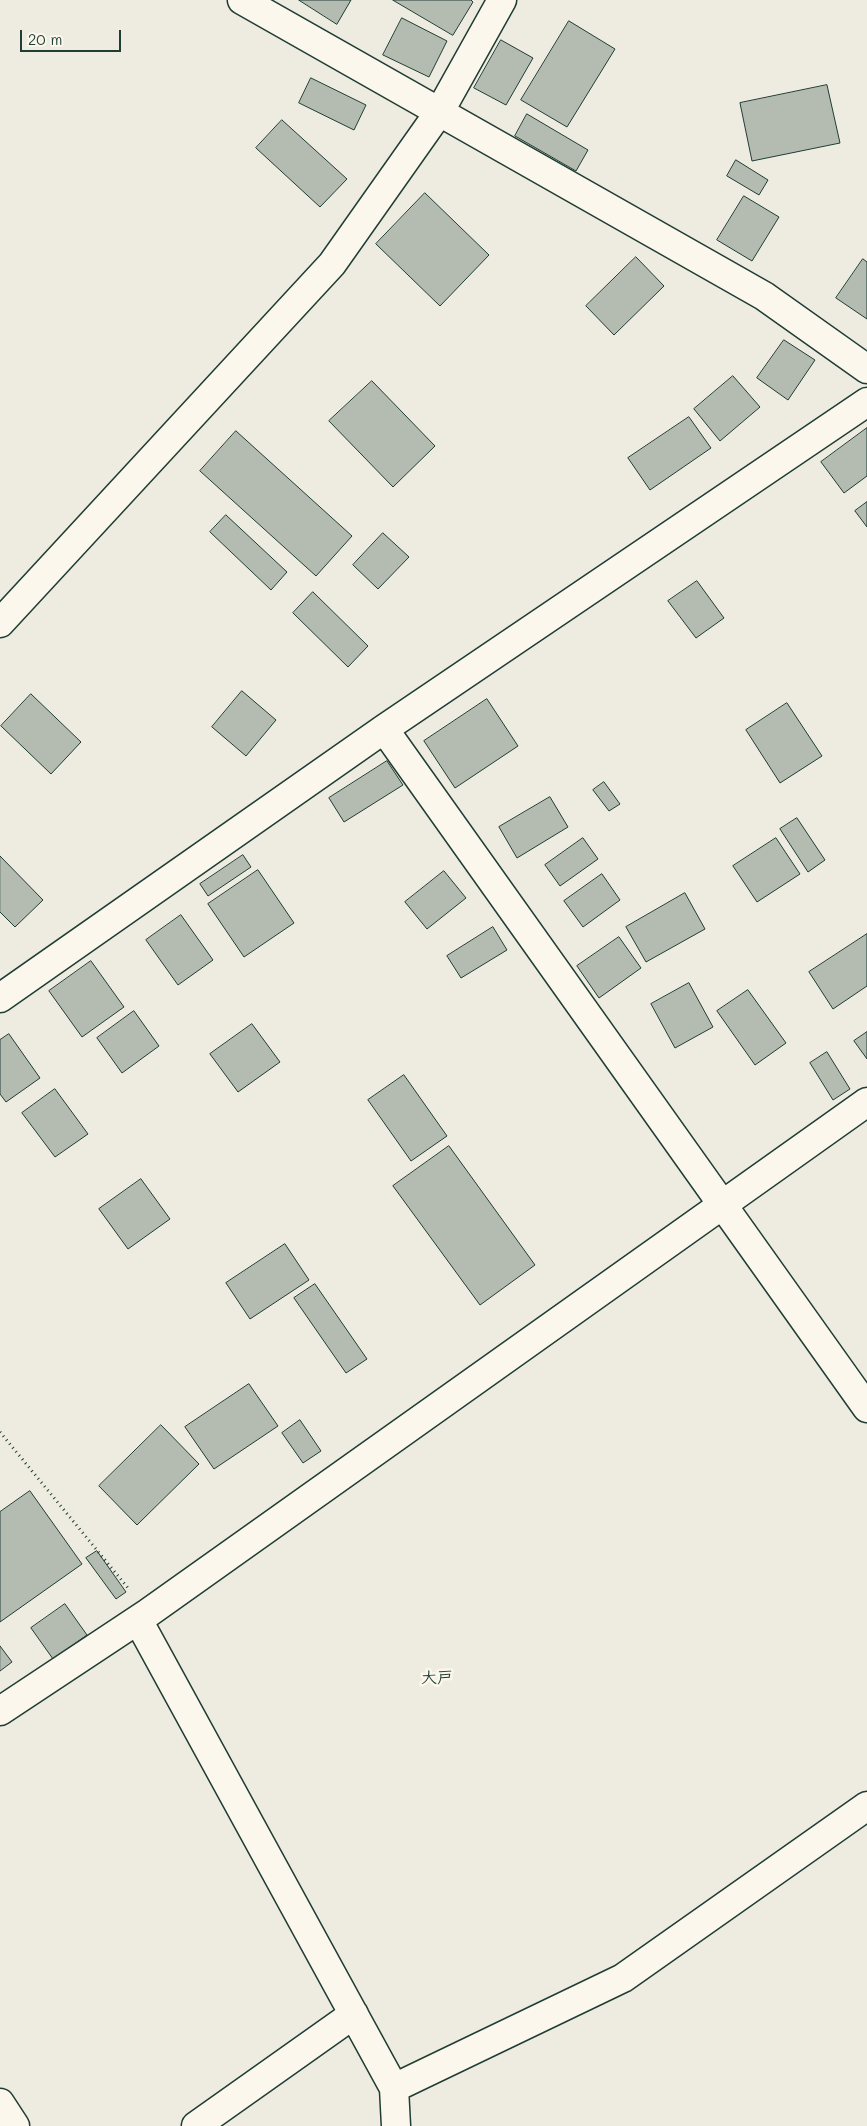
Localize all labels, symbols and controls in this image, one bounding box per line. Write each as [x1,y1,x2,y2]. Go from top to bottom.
scale bar [22,20,124,52]
text: 20 m [28,29,62,49]
district label: 大戸 [421,1668,453,1688]

